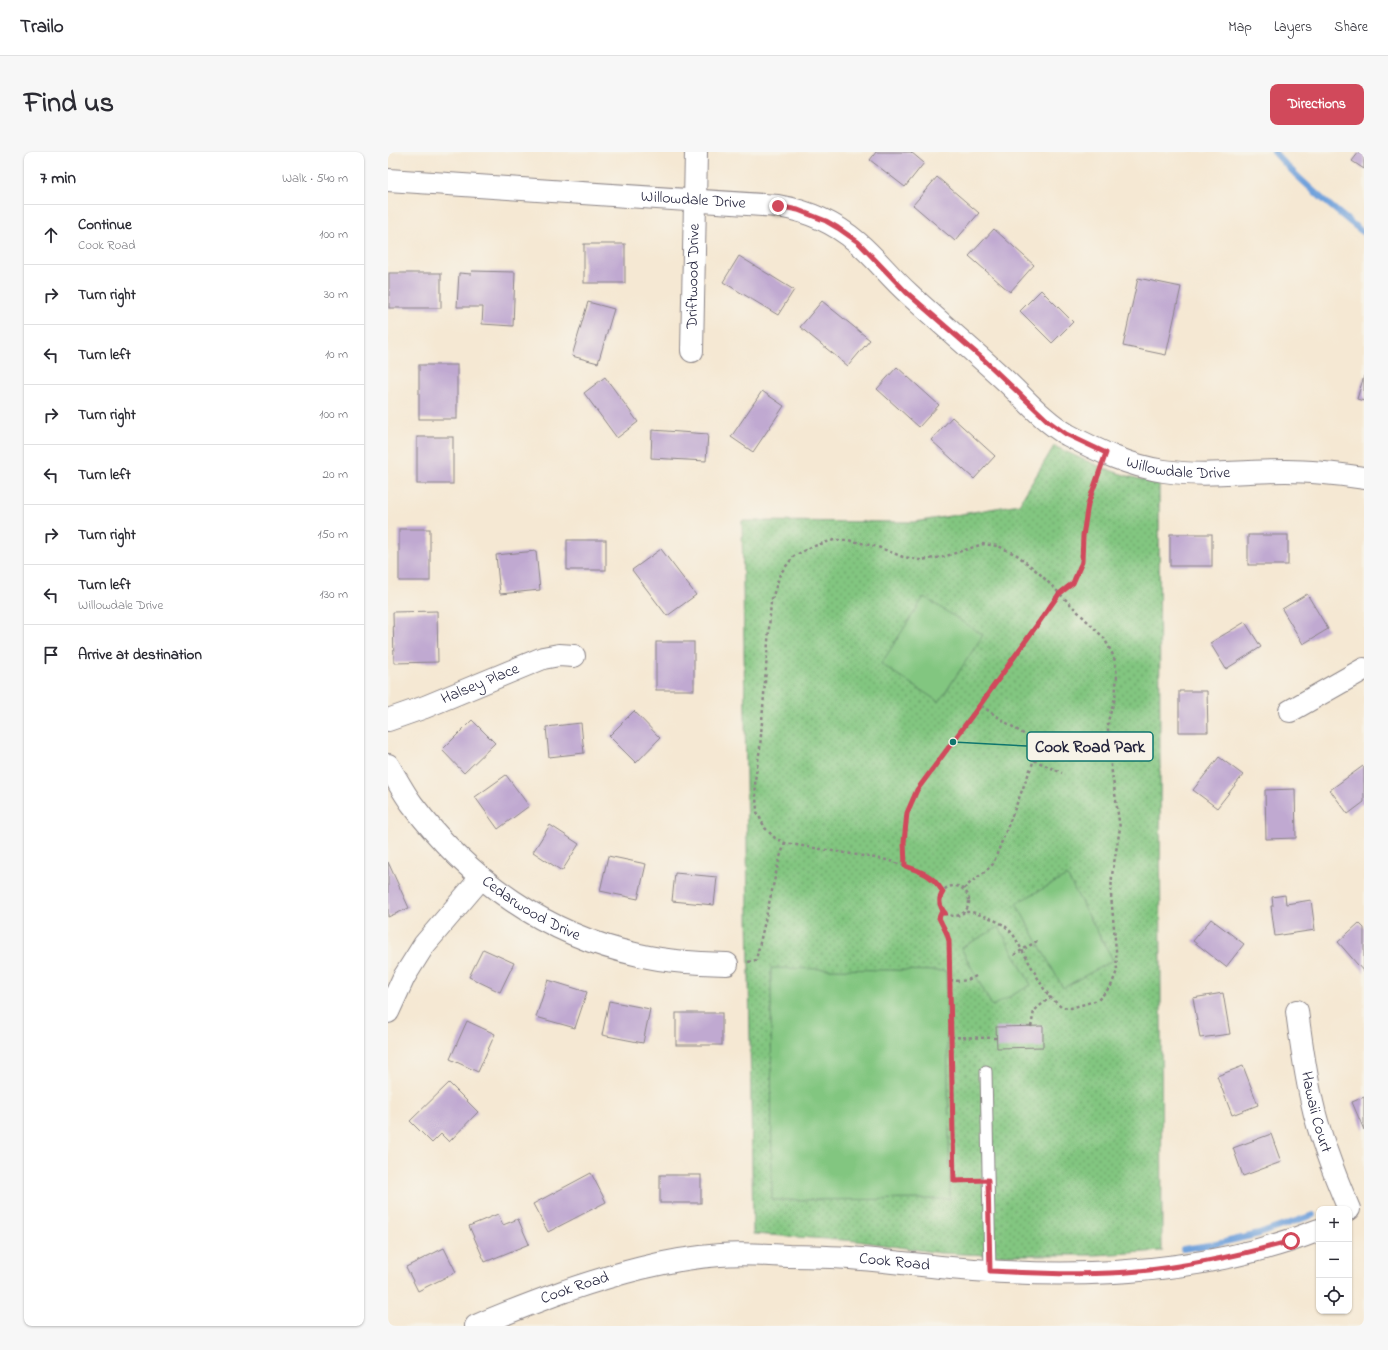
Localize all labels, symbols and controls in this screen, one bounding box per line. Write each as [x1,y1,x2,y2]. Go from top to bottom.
text: Trailo [20,14,64,41]
text: Map [1228,17,1252,38]
text: Layers [1274,17,1312,38]
text: Share [1334,17,1368,38]
text: Find us [24,84,114,125]
button: Directions [1270,84,1364,125]
text: 7 min [40,166,76,191]
text: Walk · 540 m [282,169,348,188]
street label: Willowdale Drive [640,185,747,216]
route end [769,197,787,215]
text: Continue [78,214,132,236]
street label: Driftwood Drive [680,222,707,330]
icon: ahead [40,224,62,246]
text: 100 m [319,225,348,244]
text: Cook Road [78,236,136,255]
icon: right [40,284,62,306]
text: Turn right [78,284,136,306]
text: 30 m [324,285,348,304]
icon: left [40,344,62,366]
text: Turn left [78,344,131,366]
text: 10 m [325,345,348,364]
icon: right [40,404,62,426]
text: Turn right [78,404,136,426]
text: 100 m [319,405,348,424]
street label: Willowdale Drive [1123,450,1232,486]
icon: left [40,464,62,486]
text: Turn left [78,464,131,486]
text: 20 m [323,465,348,484]
icon: right [40,524,62,546]
text: Turn right [78,524,136,546]
text: 150 m [317,525,348,544]
text: Turn left [78,574,131,596]
icon: left [40,584,62,606]
text: 130 m [320,585,348,604]
text: Willowdale Drive [78,596,163,615]
icon: arrive [40,644,62,666]
text: Arrive at destination [78,644,202,666]
street label: Halsey Place [437,657,524,711]
callout: Cook Road Park [1027,732,1153,761]
text: Cook Road Park [1035,735,1146,760]
street label: Cedarwood Drive [476,870,585,948]
street label: Hawaii Court [1294,1069,1338,1157]
map controls [1316,1206,1352,1314]
button: + [1316,1206,1352,1242]
route start [1282,1232,1300,1250]
button: − [1316,1242,1352,1278]
street label: Cook Road [858,1247,931,1278]
street label: Cook Road [537,1266,612,1311]
button: locate [1316,1278,1352,1314]

